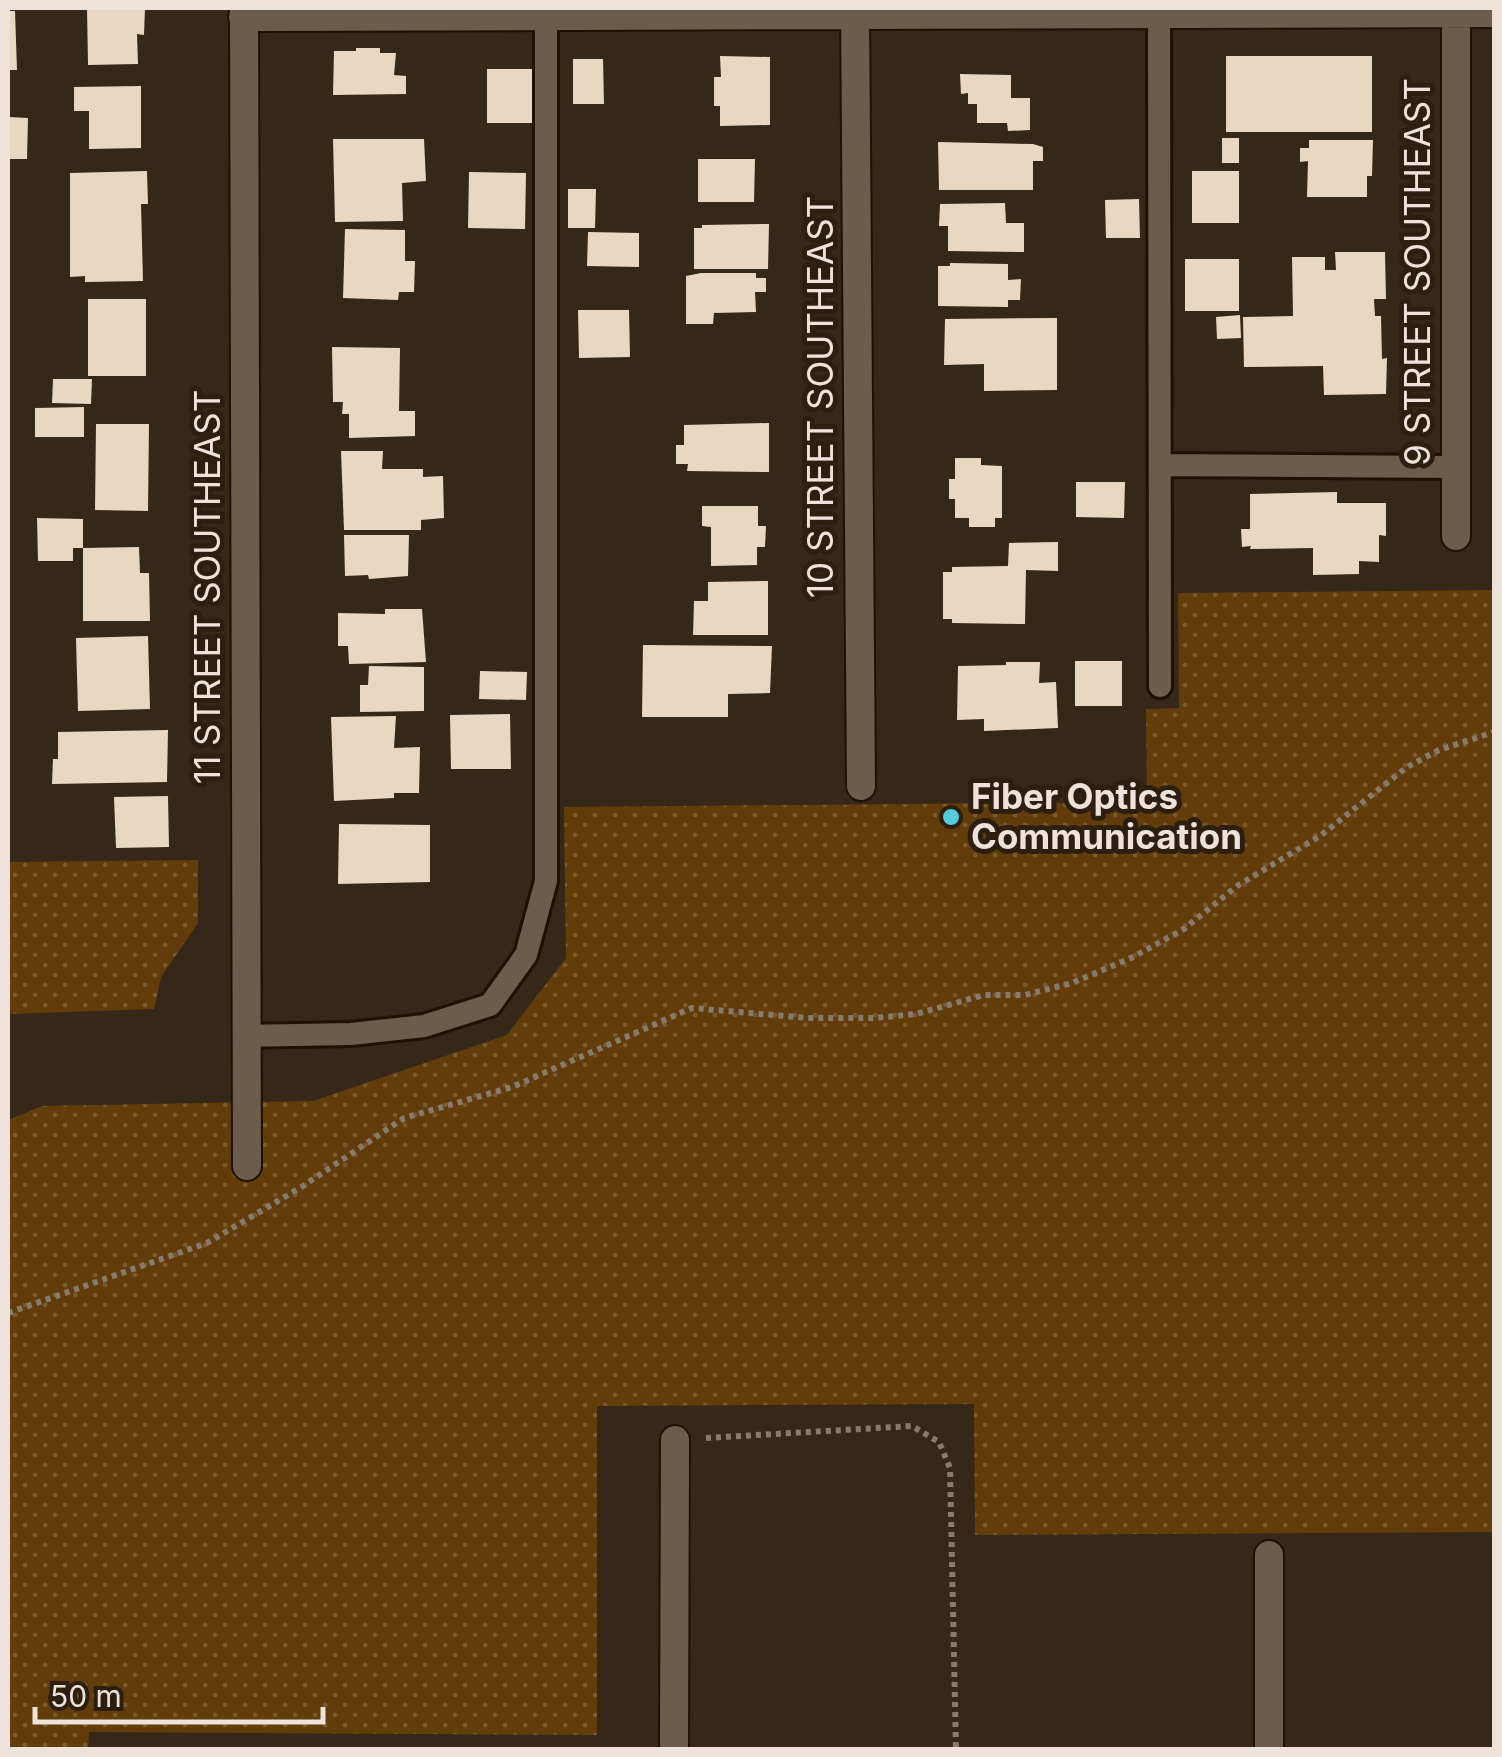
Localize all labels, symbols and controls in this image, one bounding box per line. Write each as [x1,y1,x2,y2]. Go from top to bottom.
street label: 9 STREET SOUTHEAST [1396,78,1438,466]
street label: 10 STREET SOUTHEAST [799,196,841,598]
street label: 11 STREET SOUTHEAST [186,390,228,784]
place label: Fiber Optics Communication [971,775,1242,857]
marker: Fiber Optics Communication [940,806,962,828]
scale bar [35,1662,322,1724]
text: 50 m [50,1678,122,1714]

